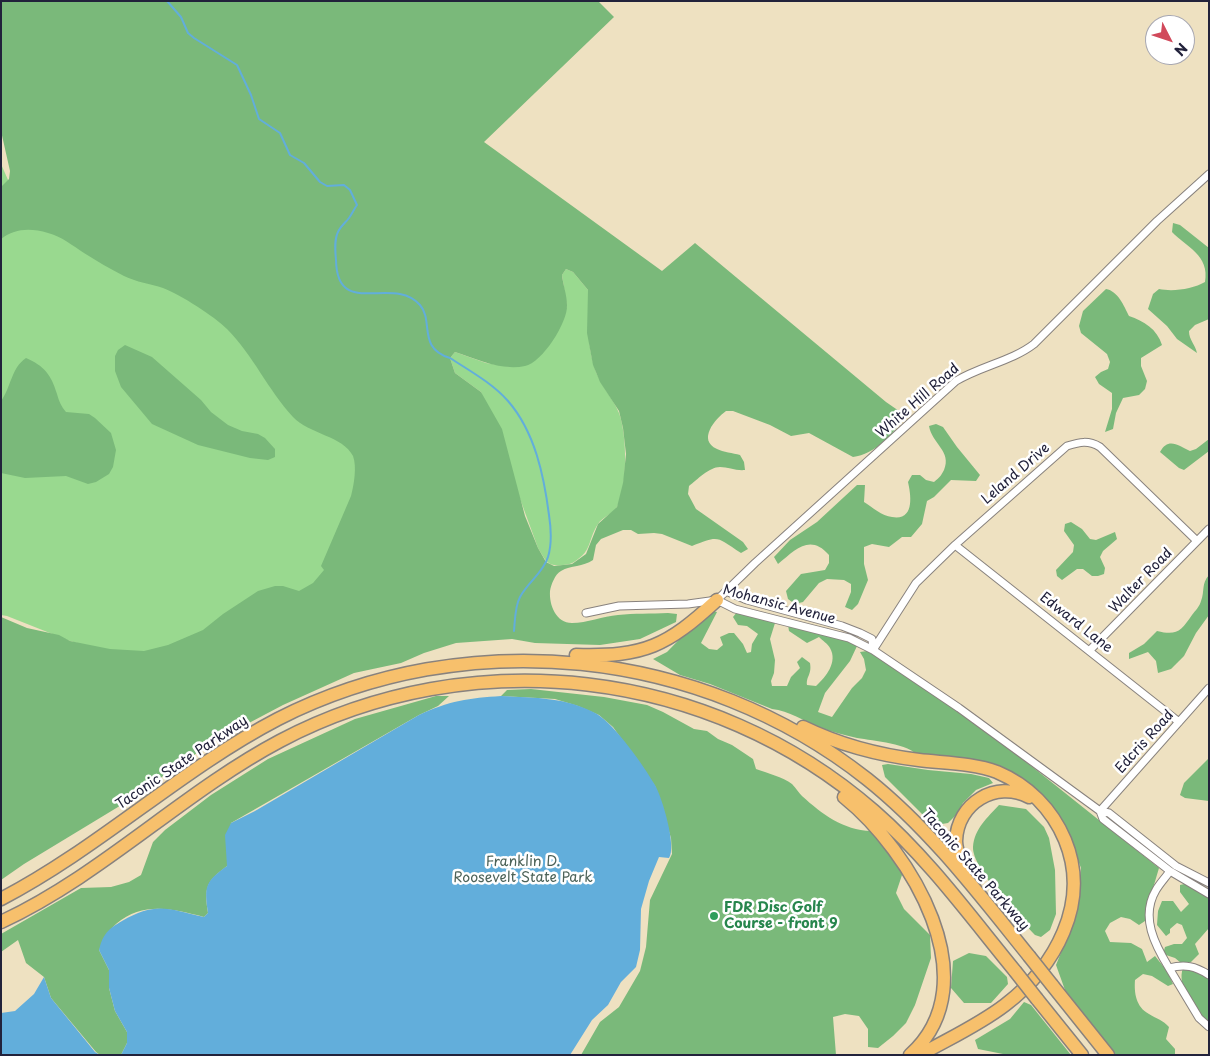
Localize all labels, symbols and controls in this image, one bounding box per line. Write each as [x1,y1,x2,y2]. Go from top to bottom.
north arrow [1145,15,1195,65]
text: N [1169,38,1193,61]
street label: White Hill Road [873,360,963,442]
street label: Leland Drive [979,440,1053,508]
street label: Walter Road [1106,545,1176,617]
street label: Mohansic Avenue [721,582,837,628]
street label: Edward Lane [1036,589,1116,657]
street label: Edcris Road [1112,707,1178,777]
street label: Taconic State Parkway [113,713,251,813]
street label: Taconic State Parkway [918,806,1032,934]
park label: Franklin D. Roosevelt State Park [453,854,593,886]
place label: FDR Disc Golf Course - front 9 [724,900,838,932]
marker: FDR Disc Golf Course - front 9 [708,910,720,922]

